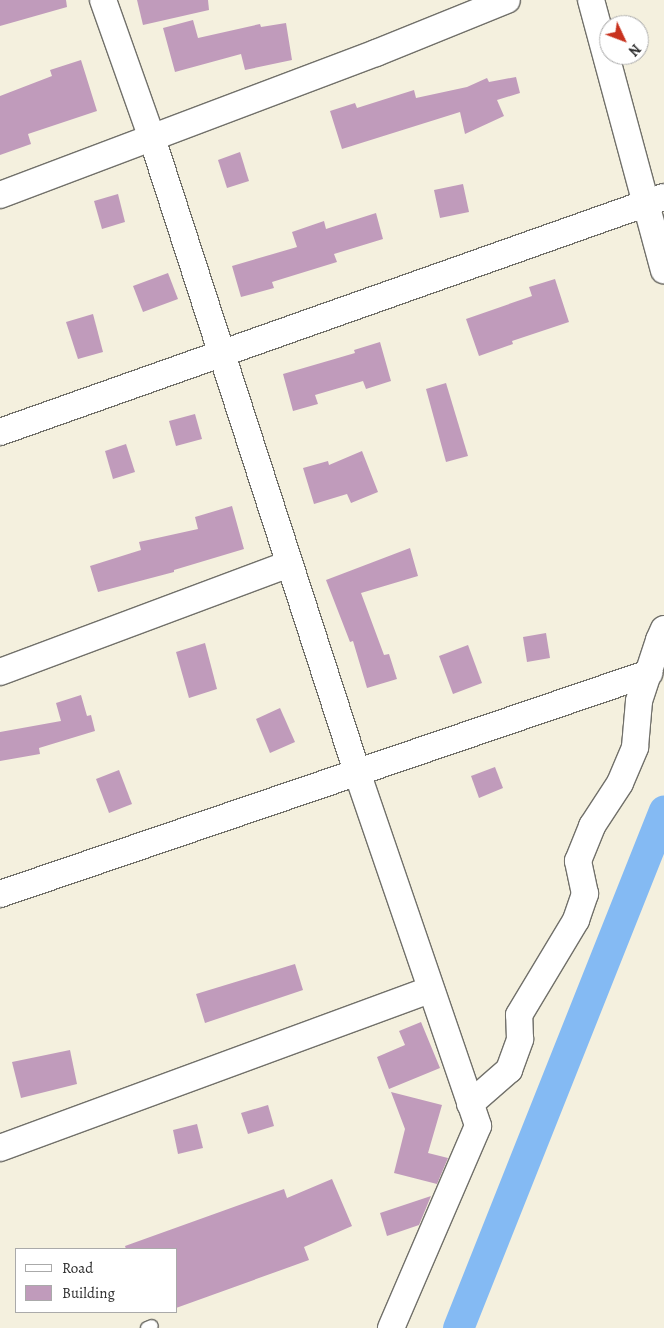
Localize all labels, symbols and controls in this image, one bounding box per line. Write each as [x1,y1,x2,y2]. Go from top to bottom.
north arrow [599,15,649,65]
text: N [624,40,645,60]
legend [15,1248,178,1313]
text: Road [62,1258,93,1278]
text: Building [62,1283,115,1303]

